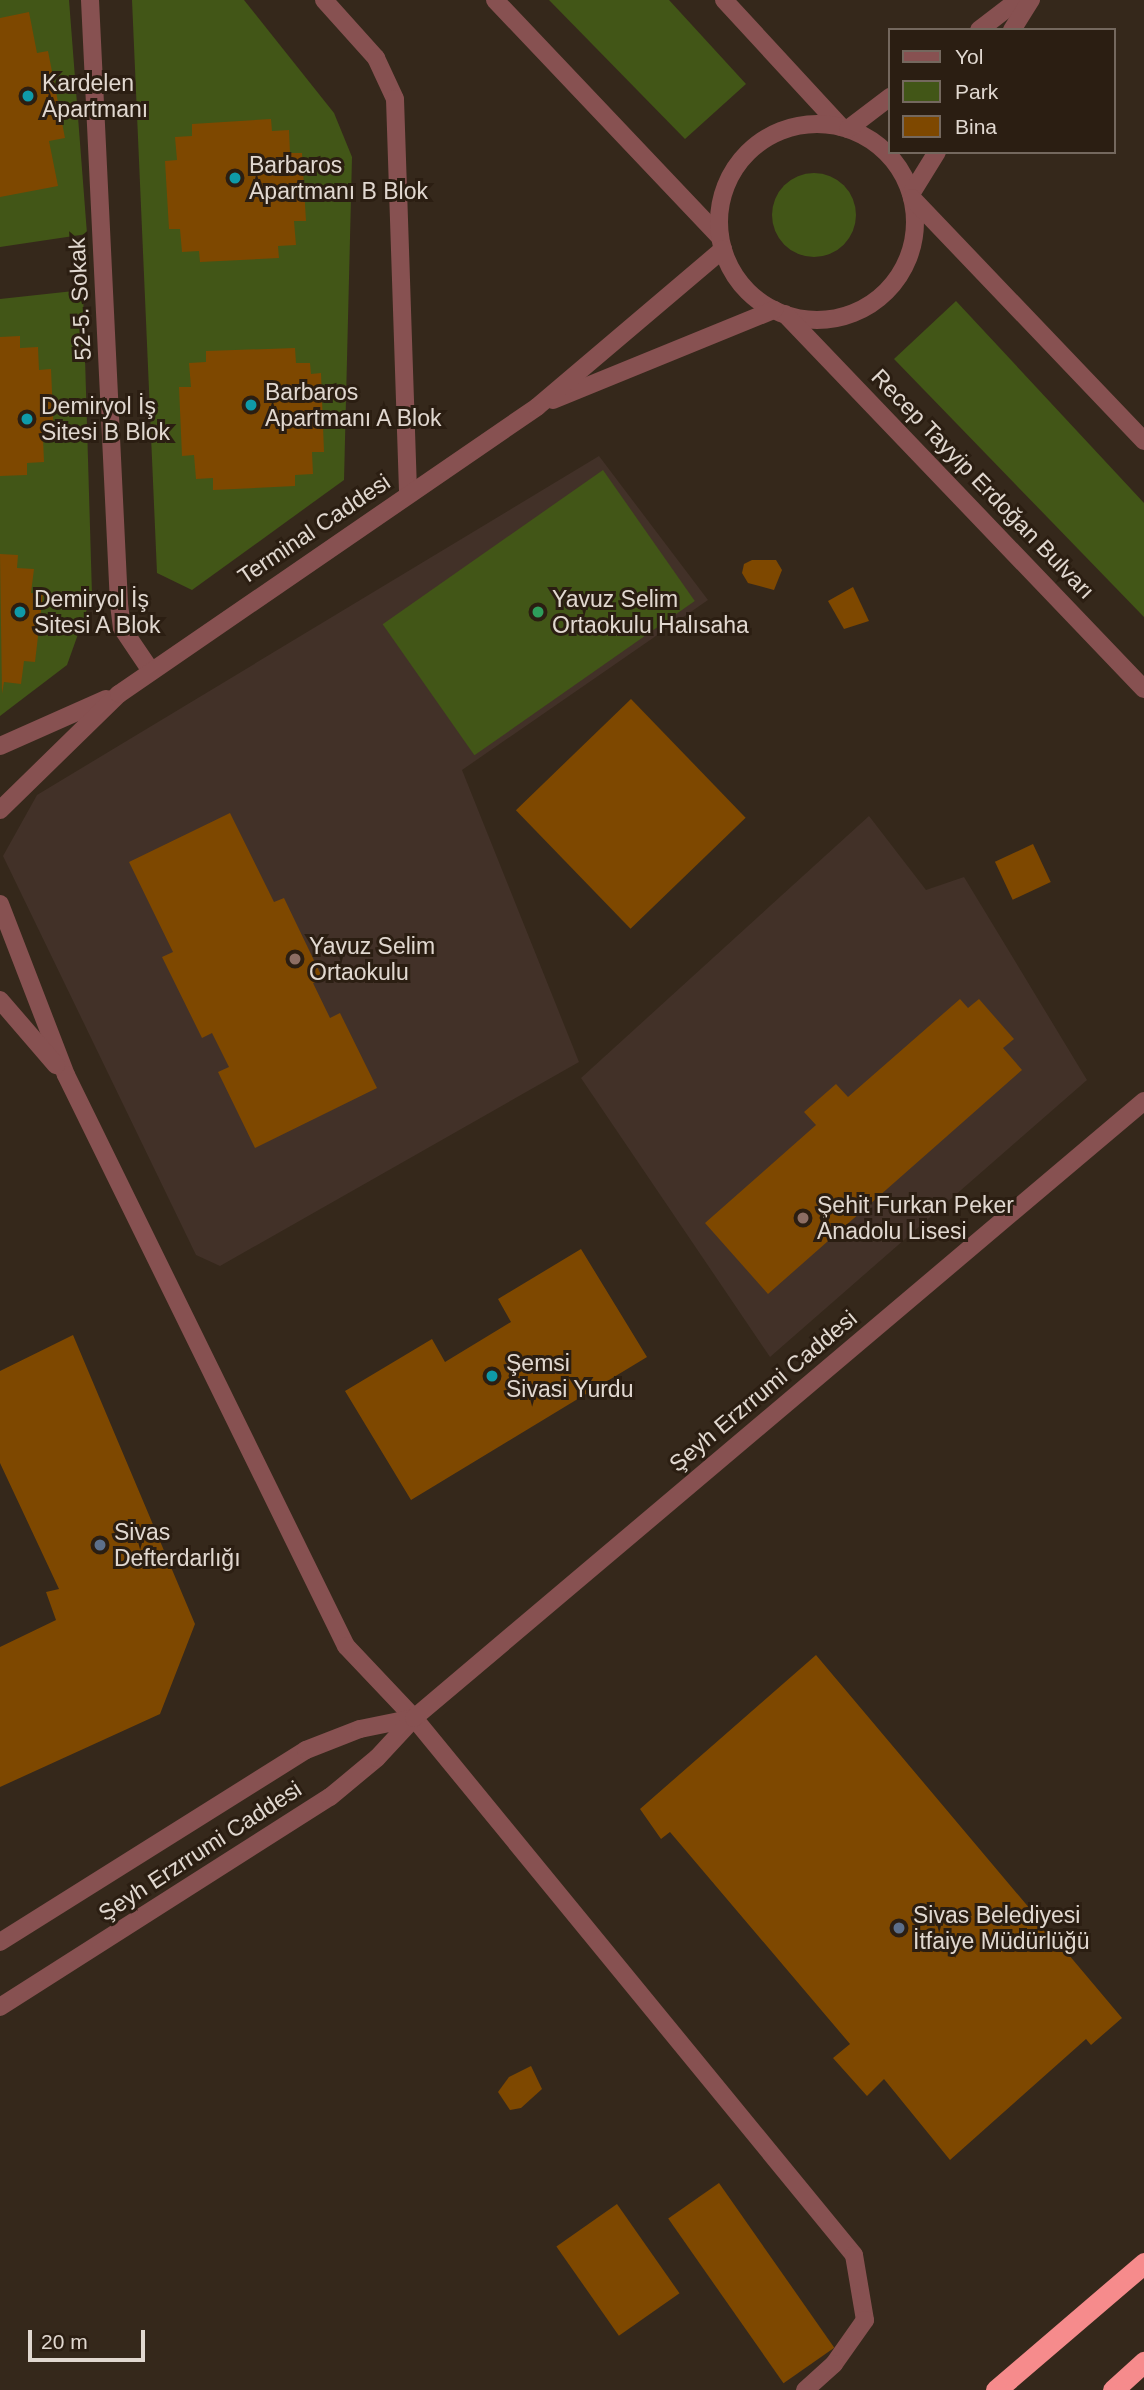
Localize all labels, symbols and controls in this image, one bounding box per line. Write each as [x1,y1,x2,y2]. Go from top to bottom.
legend [888,28,1116,154]
text: Yol [955,45,983,68]
place label: Kardelen Apartmanı [42,69,148,123]
text: Park [955,80,998,103]
marker: Kardelen Apartmanı [20,88,36,104]
text: Bina [955,115,997,138]
place label: Barbaros Apartmanı B Blok [249,151,428,205]
marker: Barbaros Apartmanı B Blok [227,170,243,186]
street label: 52-5. Sokak [63,237,97,361]
street label: Recep Tayyip Erdoğan Bulvarı [866,363,1100,605]
place label: Barbaros Apartmanı A Blok [265,378,444,432]
place label: Demiryol İş Sitesi B Blok [41,392,170,446]
marker: Barbaros Apartmanı A Blok [243,397,259,413]
marker: Demiryol İş Sitesi B Blok [19,411,35,427]
street label: Terminal Caddesi [233,468,395,590]
place label: Demiryol İş Sitesi A Blok [34,585,163,639]
place label: Yavuz Selim Ortaokulu Halısaha [552,585,749,639]
marker: Demiryol İş Sitesi A Blok [12,604,28,620]
marker: Yavuz Selim Ortaokulu Halısaha [530,604,546,620]
place label: Yavuz Selim Ortaokulu [309,932,435,986]
marker: Yavuz Selim Ortaokulu [287,951,303,967]
place label: Şehit Furkan Peker Anadolu Lisesi [817,1191,1014,1245]
marker: Şehit Furkan Peker Anadolu Lisesi [795,1210,811,1226]
street label: Şeyh Erzrrumi Caddesi [664,1304,862,1478]
place label: Şemsi Sivasi Yurdu [506,1349,634,1403]
marker: Şemsi Sivasi Yurdu [484,1368,500,1384]
place label: Sivas Defterdarlığı [114,1518,241,1572]
marker: Sivas Defterdarlığı [92,1537,108,1553]
street label: Şeyh Erzrrumi Caddesi [93,1775,307,1927]
place label: Sivas Belediyesi İtfaiye Müdürlüğü [913,1901,1089,1955]
marker: Sivas Belediyesi İtfaiye Müdürlüğü [891,1920,907,1936]
scale bar [32,2316,149,2360]
text: 20 m [41,2330,88,2353]

